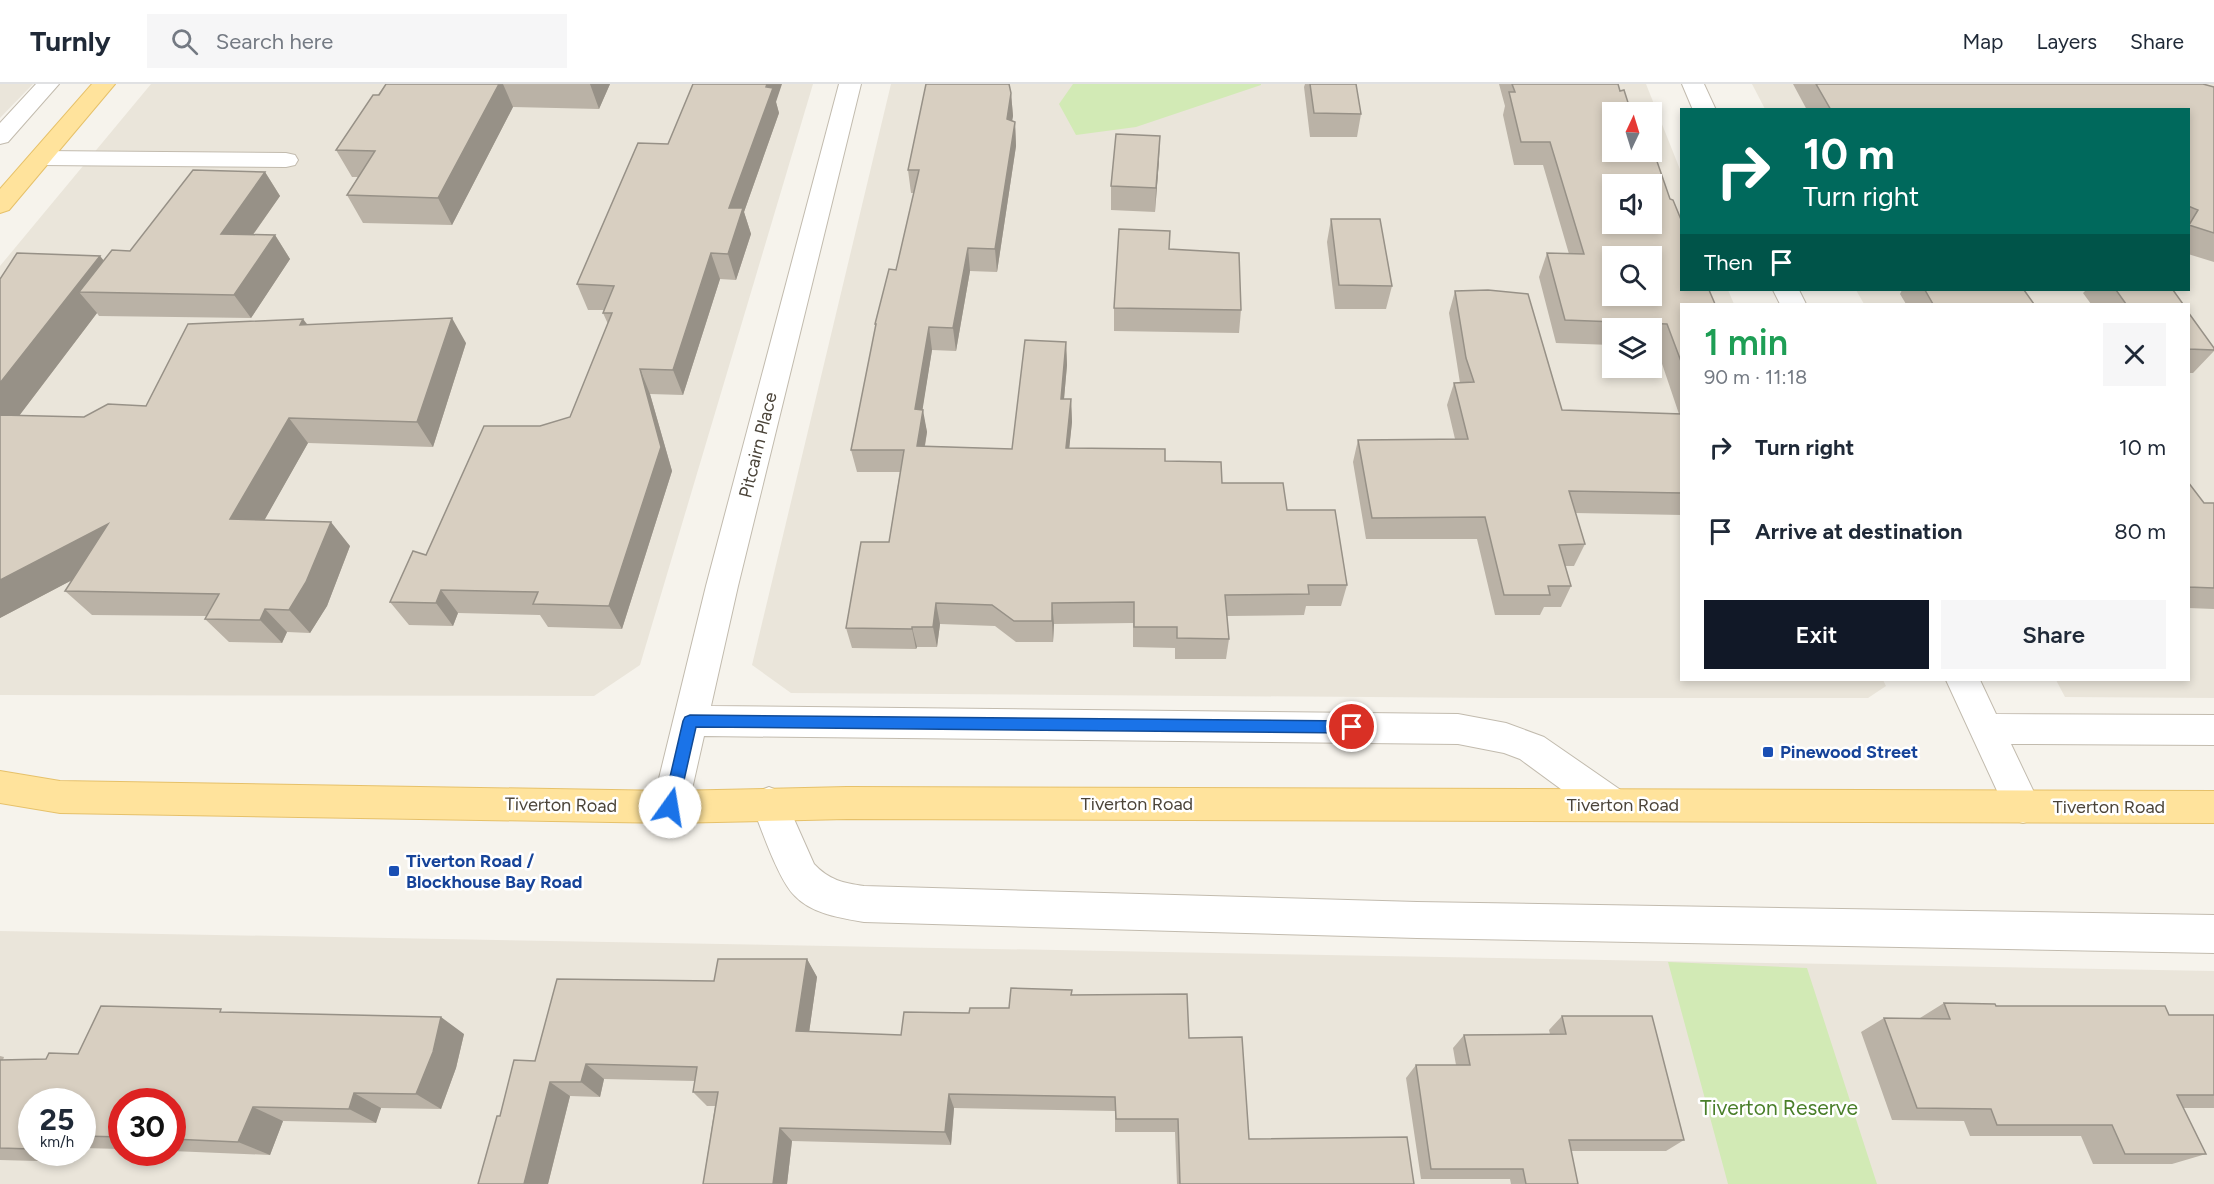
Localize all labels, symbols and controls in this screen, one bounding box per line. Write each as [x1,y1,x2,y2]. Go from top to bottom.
search box [147,14,567,68]
text: Turnly [30,24,111,58]
icon: search [168,25,201,58]
text: Search here [216,28,333,55]
text: Map [1963,29,2003,54]
text: Layers [2036,29,2097,54]
text: Share [2130,29,2184,54]
north arrow [1602,102,1662,162]
map controls [1602,102,1662,378]
text: 10 m [1803,129,1895,180]
icon: right [1704,132,1782,210]
button: sound [1602,174,1662,234]
text: Turn right [1803,180,1919,213]
button: search [1602,246,1662,306]
icon: arrive [1765,246,1798,279]
text: Then [1704,249,1753,276]
button: layers [1602,318,1662,378]
text: 1 min [1704,321,1788,364]
button: close [2103,323,2166,386]
text: 90 m · 11:18 [1704,365,1807,389]
street label: Pitcairn Place [734,390,782,500]
icon: right [1704,431,1737,464]
text: Turn right [1755,434,1854,461]
text: 10 m [2119,434,2166,461]
icon: arrive [1704,515,1737,548]
text: Arrive at destination [1755,518,1963,545]
text: 80 m [2114,518,2166,545]
button: Exit [1704,600,1929,669]
button: Share [1941,600,2166,669]
pin [1326,701,1377,752]
icon: arrive [1335,710,1368,743]
place label: Pinewood Street [1780,741,1918,763]
marker: Pinewood Street [1761,745,1775,759]
position arrow [638,775,702,839]
street label: Tiverton Road [505,793,617,817]
street label: Tiverton Road [1081,793,1193,815]
street label: Tiverton Road [1567,794,1679,816]
street label: Tiverton Road [2053,796,2165,818]
place label: Tiverton Road / Blockhouse Bay Road [406,850,582,893]
marker: Tiverton Road / Blockhouse Bay Road [387,864,401,878]
speed limit sign: 30 [108,1088,186,1166]
park label: Tiverton Reserve [1700,1095,1858,1120]
text: 25 [40,1101,74,1138]
text: km/h [40,1133,74,1151]

